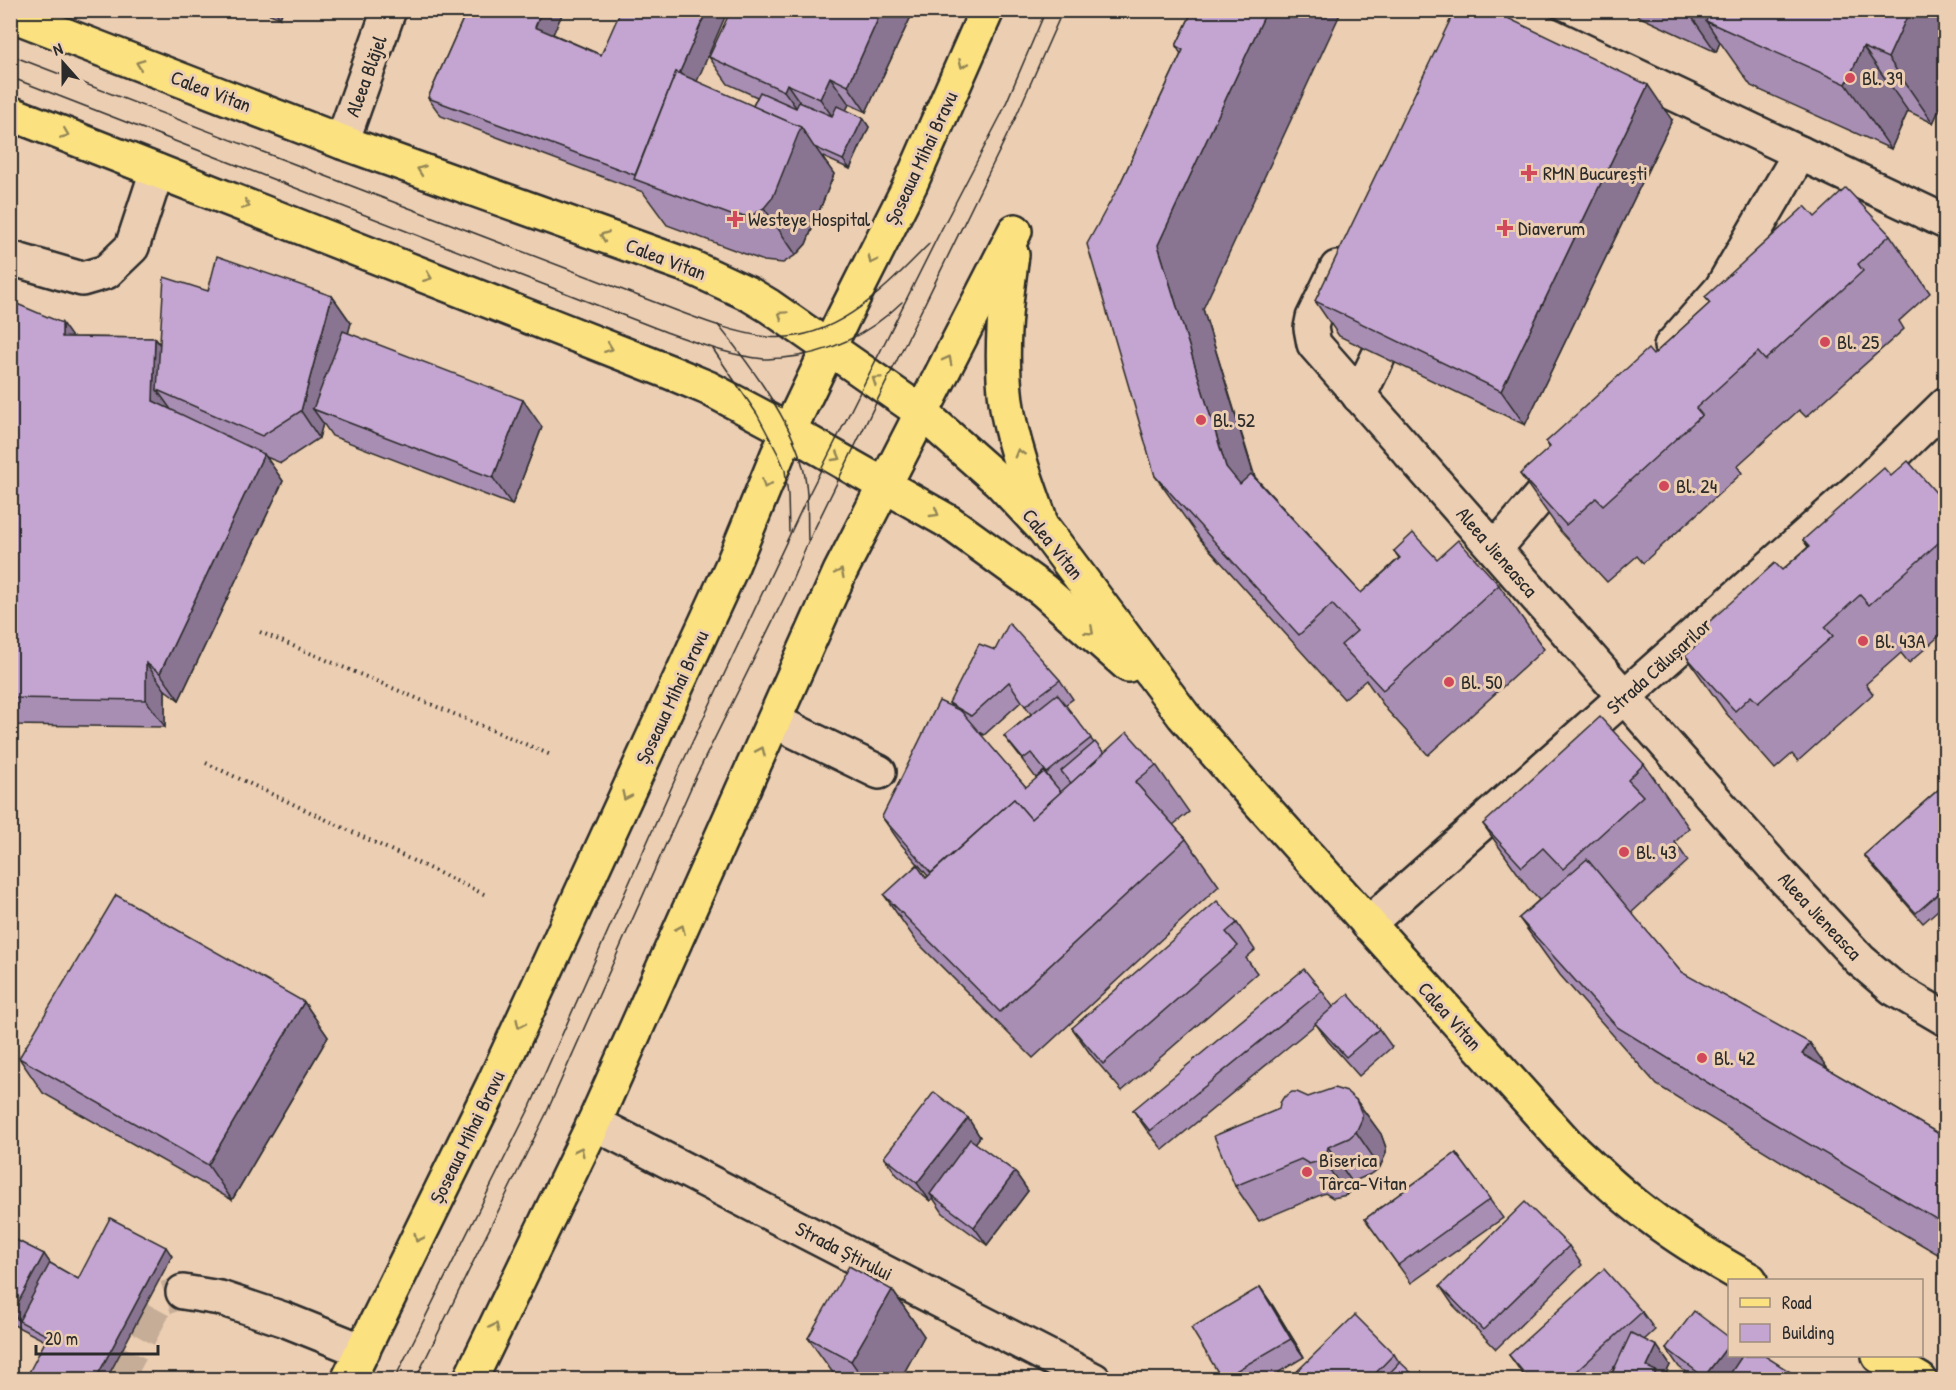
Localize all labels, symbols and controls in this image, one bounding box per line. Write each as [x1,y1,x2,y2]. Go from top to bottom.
street label: Aleea Blăjel [338,31,393,120]
north arrow [33,33,93,93]
text: N [50,37,66,61]
one-way arrow [959,58,971,69]
one-way arrow [136,59,147,71]
street label: Calea Vitan [167,63,255,118]
place label: Bl. 39 [1862,64,1903,91]
marker: Bl. 39 [1843,71,1857,85]
street label: Șoseaua Mihai Bravu [878,87,963,229]
one-way arrow [59,127,70,139]
place label: RMN București [1543,159,1648,186]
marker: RMN București [1520,164,1538,182]
one-way arrow [416,165,427,178]
one-way arrow [241,198,251,211]
place label: Westeye Hospital [748,205,871,232]
marker: Westeye Hospital [726,210,744,228]
place label: Diaverum [1518,214,1585,241]
marker: Diaverum [1496,219,1514,237]
one-way arrow [600,231,611,243]
street label: Calea Vitan [622,231,710,286]
one-way arrow [868,254,880,265]
one-way arrow [422,270,433,282]
one-way arrow [778,311,789,322]
place label: Bl. 25 [1837,328,1880,355]
marker: Bl. 25 [1818,335,1832,349]
one-way arrow [603,341,614,353]
one-way arrow [941,355,952,366]
one-way arrow [871,376,882,387]
place label: Bl. 52 [1213,406,1256,433]
marker: Bl. 52 [1194,413,1208,427]
one-way arrow [1014,449,1026,459]
one-way arrow [831,450,841,461]
place label: Bl. 24 [1676,472,1717,499]
one-way arrow [761,478,773,489]
marker: Bl. 24 [1657,479,1671,493]
street label: Aleea Jieneasca [1451,501,1544,603]
street label: Calea Vitan [1016,503,1090,585]
one-way arrow [929,506,939,518]
one-way arrow [832,568,844,579]
street label: Strada Călușarilor [1600,611,1717,720]
one-way arrow [1083,624,1093,635]
street label: Șoseaua Mihai Bravu [629,626,714,768]
place label: Bl. 43A [1875,627,1926,654]
marker: Bl. 43A [1856,634,1870,648]
place label: Bl. 50 [1461,668,1503,695]
marker: Bl. 50 [1442,675,1456,689]
one-way arrow [754,746,766,757]
one-way arrow [621,790,633,801]
place label: Bl. 43 [1636,838,1677,865]
marker: Bl. 43 [1617,845,1631,859]
street label: Aleea Jieneasca [1772,866,1868,966]
one-way arrow [674,924,686,935]
street label: Calea Vitan [1412,975,1489,1056]
one-way arrow [516,1018,528,1029]
place label: Bl. 42 [1714,1044,1756,1071]
marker: Bl. 42 [1695,1051,1709,1065]
street label: Șoseaua Mihai Bravu [423,1066,510,1208]
place label: Biserica Târca-Vitan [1319,1146,1407,1196]
one-way arrow [573,1147,585,1158]
marker: Biserica Târca-Vitan [1300,1165,1314,1179]
street label: Strada Știrului [791,1214,898,1287]
one-way arrow [414,1231,426,1242]
legend [1728,1279,1923,1357]
text: Road [1782,1290,1812,1315]
scale bar [36,1318,158,1356]
text: Building [1782,1320,1834,1345]
one-way arrow [488,1322,500,1333]
text: 20 m [45,1326,78,1351]

